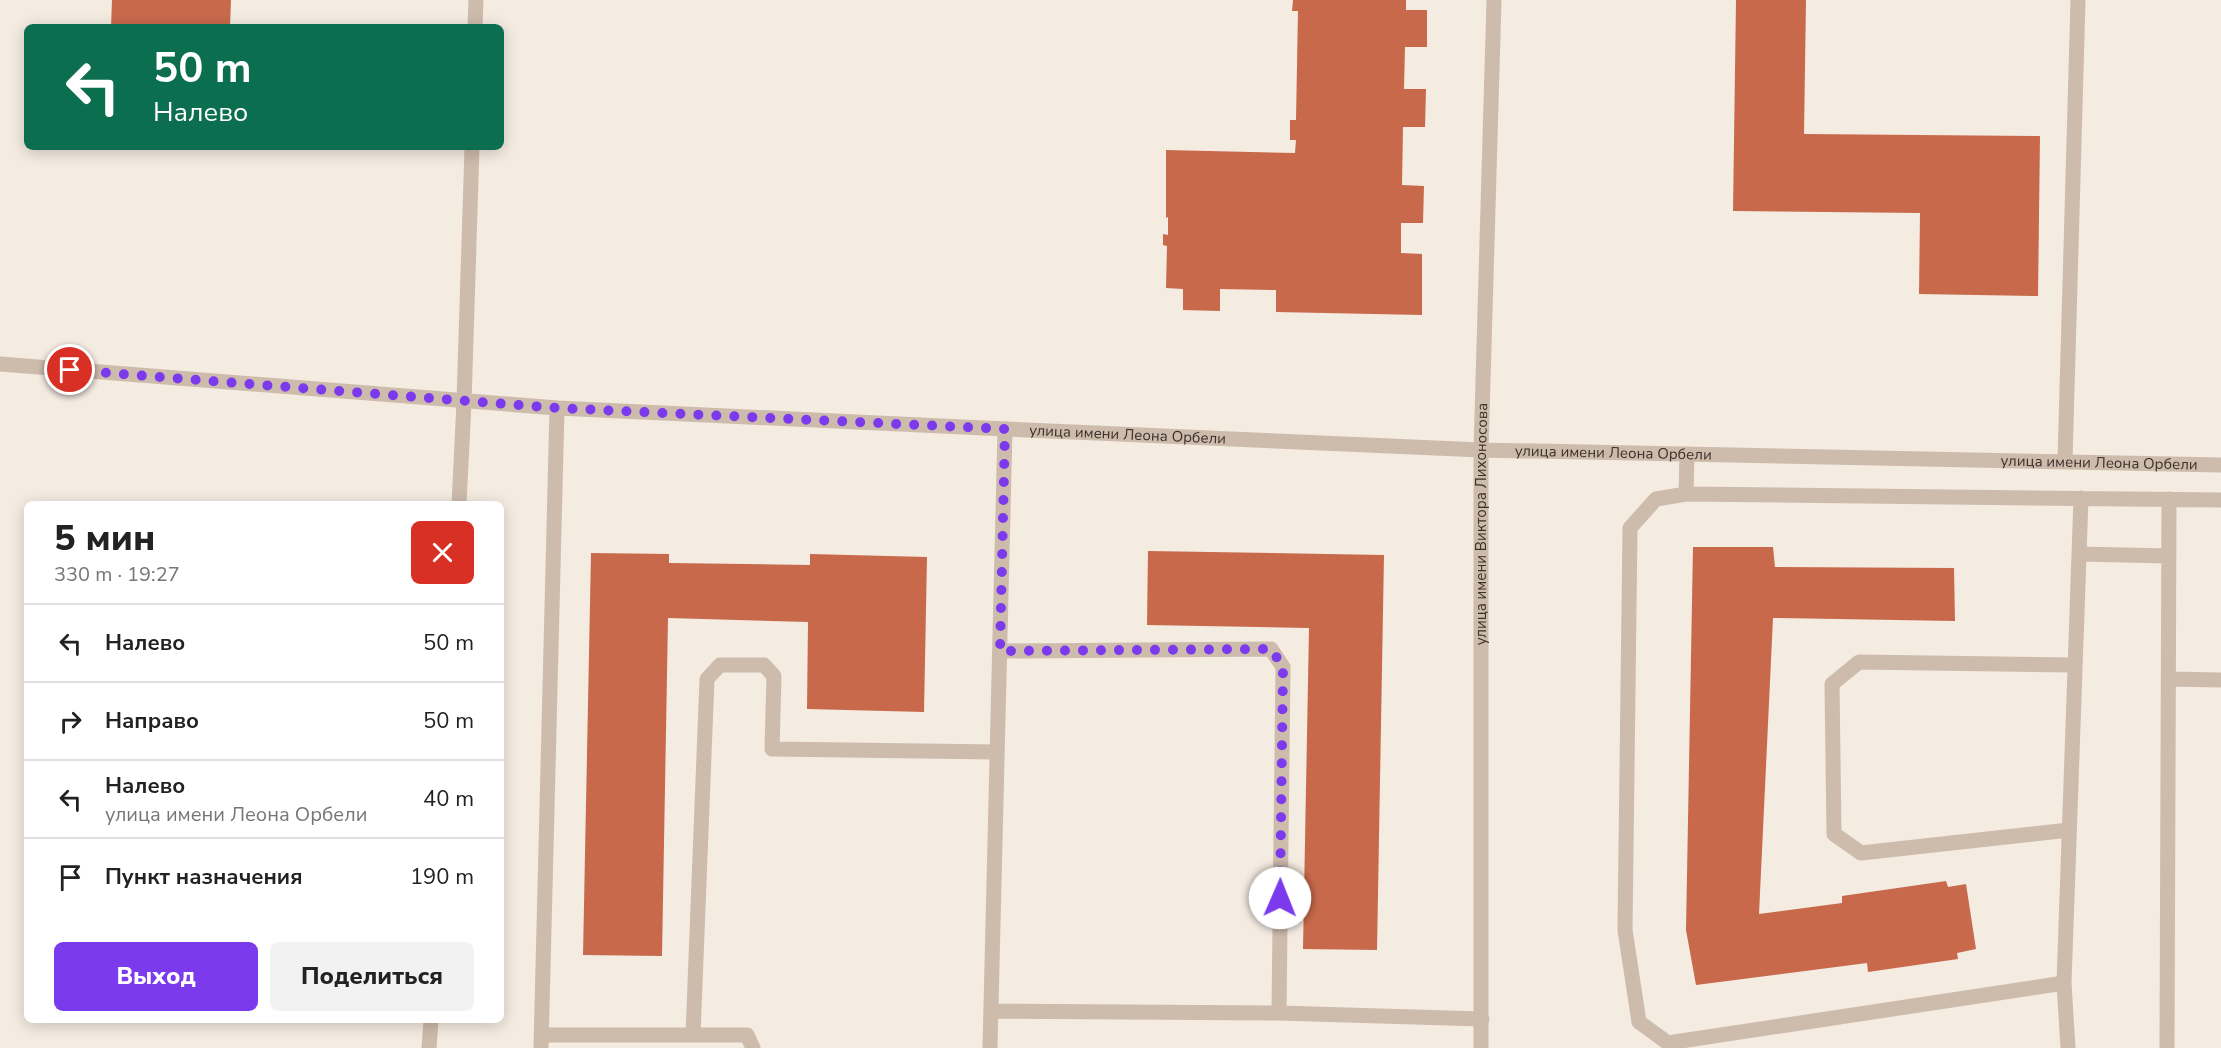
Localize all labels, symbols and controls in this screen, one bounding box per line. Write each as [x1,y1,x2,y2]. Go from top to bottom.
text: 50 m [153,40,252,97]
icon: left [54,48,132,126]
text: Налево [153,94,248,131]
pin [44,344,95,395]
icon: arrive [53,353,86,386]
street label: улица имени Виктора Лихоносова [1471,403,1492,645]
street label: улица имени Леона Орбели [1029,420,1226,449]
street label: улица имени Леона Орбели [1515,441,1712,465]
street label: улица имени Леона Орбели [2001,451,2198,475]
text: 5 мин [54,514,155,563]
button: close [411,521,474,584]
text: 330 m · 19:27 [54,561,180,588]
icon: left [54,627,87,660]
text: Налево [105,628,185,658]
text: 50 m [423,628,474,658]
icon: right [54,705,87,738]
text: Направо [105,706,199,736]
text: 50 m [423,706,474,736]
text: Налево [105,771,185,801]
icon: left [54,783,87,816]
text: 40 m [423,784,474,814]
text: улица имени Леона Орбели [105,801,367,828]
icon: arrive [54,861,87,894]
text: Пункт назначения [105,862,303,892]
text: 190 m [410,862,474,892]
position arrow [1248,866,1312,930]
button: Выход [54,942,258,1011]
button: Поделиться [270,942,474,1011]

